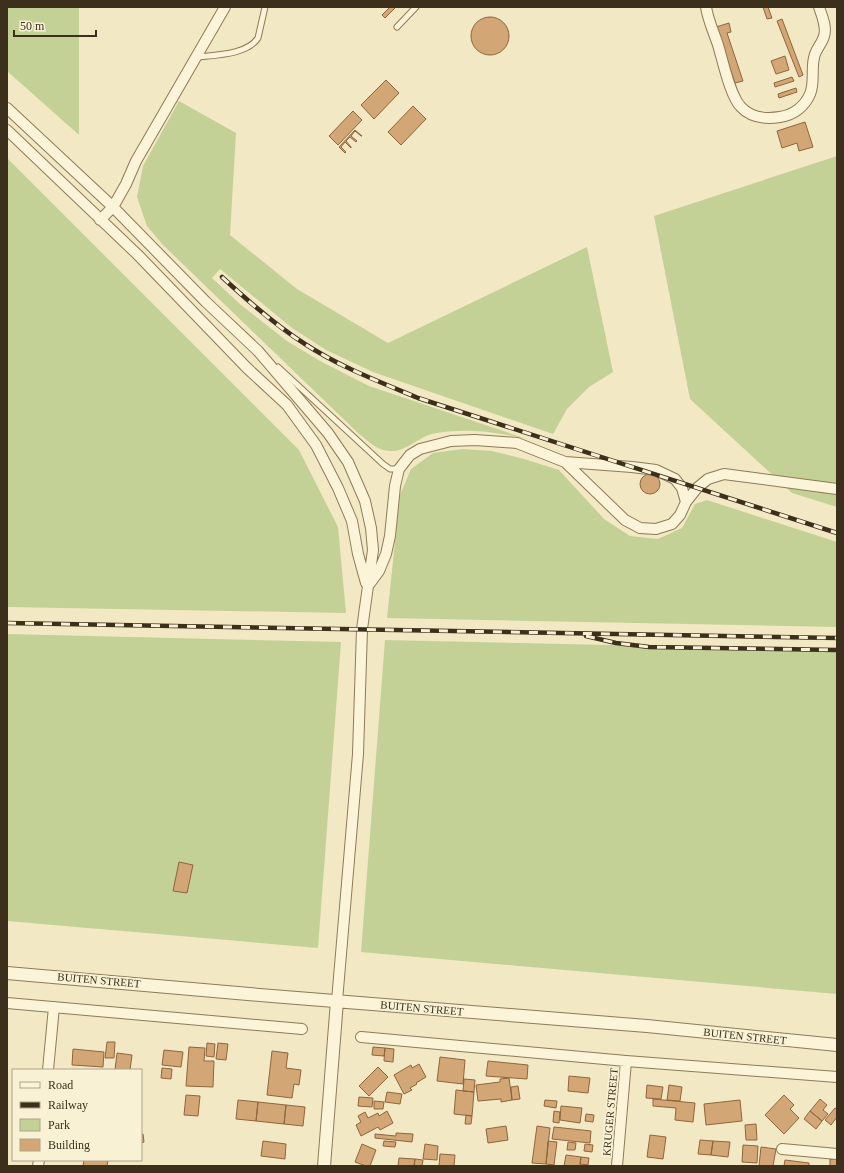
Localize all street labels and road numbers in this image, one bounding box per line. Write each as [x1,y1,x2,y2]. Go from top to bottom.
street label: BUITEN STREET [57,970,141,990]
street label: BUITEN STREET [380,998,464,1018]
street label: BUITEN STREET [703,1026,787,1046]
street label: KRUGER STREET [600,1067,620,1157]

